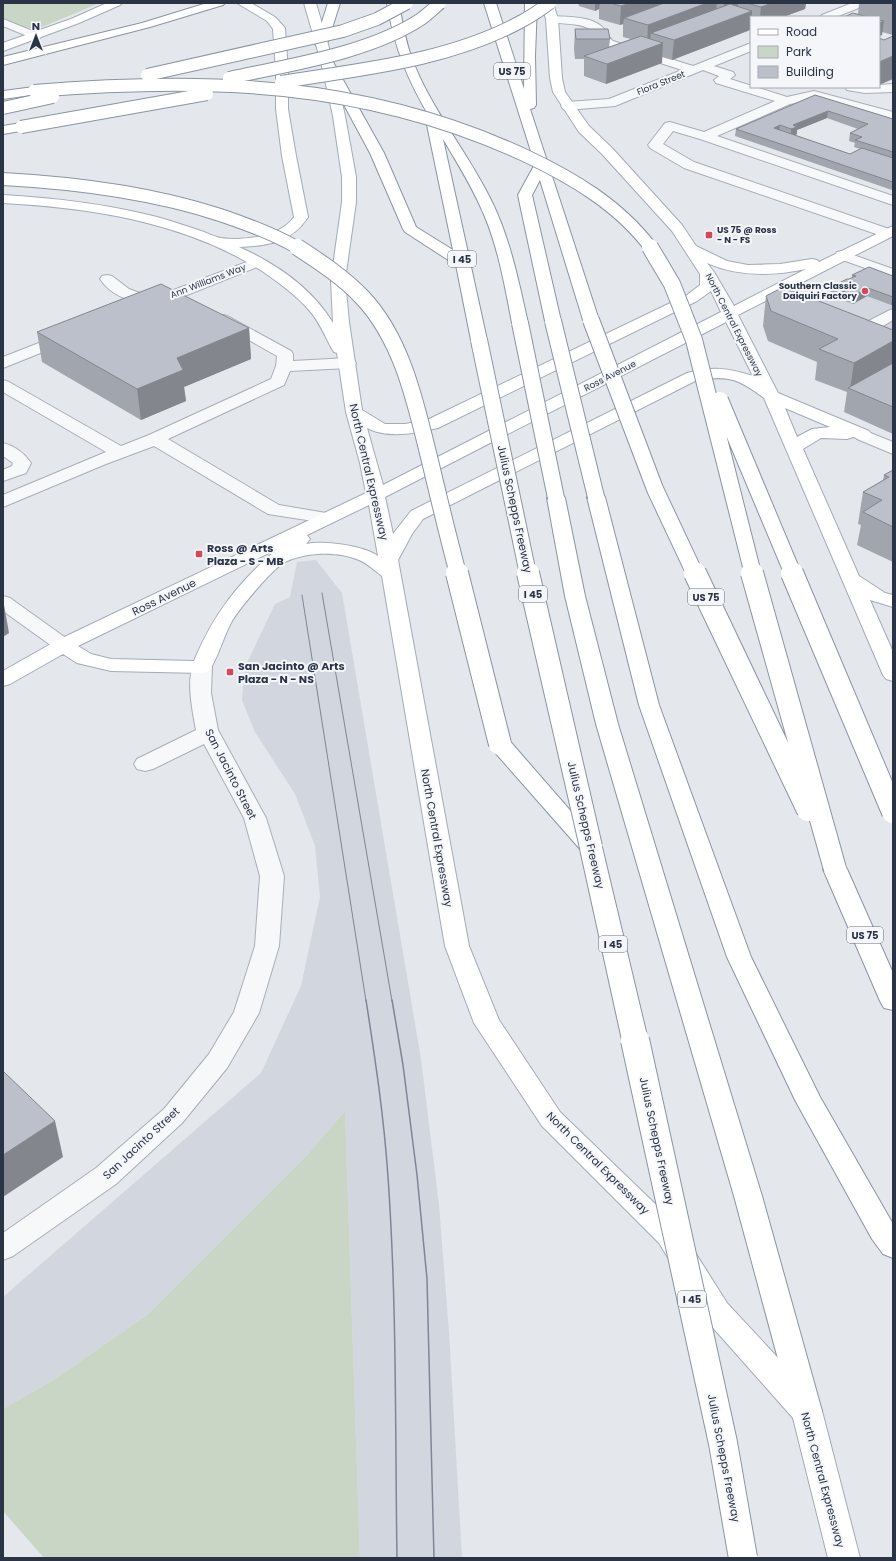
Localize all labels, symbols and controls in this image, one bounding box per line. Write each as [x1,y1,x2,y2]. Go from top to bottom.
north arrow [16,16,56,56]
legend [750,16,880,88]
text: N [32,18,40,34]
text: Road [786,23,817,40]
text: Park [786,43,813,60]
road number: US 75 [494,63,530,79]
text: Building [786,63,834,80]
street label: Flora Street [635,68,687,98]
place label: US 75 @ Ross - N - FS [717,224,777,246]
marker: US 75 @ Ross - N - FS [704,230,714,240]
road number: I 45 [448,251,476,267]
street label: Ann Williams Way [168,261,248,301]
street label: North Central Expressway [703,271,765,379]
place label: Southern Classic Daiquiri Factory [779,280,858,302]
marker: Southern Classic Daiquiri Factory [860,286,870,296]
street label: Ross Avenue [582,358,638,394]
street label: North Central Expressway [345,402,393,543]
street label: Julius Schepps Freeway [494,444,537,575]
place label: Ross @ Arts Plaza - S - MB [207,540,284,569]
marker: Ross @ Arts Plaza - S - MB [194,549,204,559]
street label: Ross Avenue [129,575,199,619]
road number: I 45 [519,586,547,602]
road number: US 75 [688,589,724,605]
place label: San Jacinto @ Arts Plaza - N - NS [238,658,345,687]
marker: San Jacinto @ Arts Plaza - N - NS [225,667,235,677]
street label: San Jacinto Street [201,726,261,822]
street label: Julius Schepps Freeway [564,760,609,891]
street label: North Central Expressway [417,768,457,909]
road number: US 75 [847,927,883,943]
road number: I 45 [599,936,627,952]
street label: Julius Schepps Freeway [636,1076,679,1207]
street label: San Jacinto Street [99,1103,183,1183]
street label: North Central Expressway [543,1108,654,1219]
road number: I 45 [678,1291,706,1307]
street label: Julius Schepps Freeway [704,1392,744,1524]
street label: North Central Expressway [797,1410,849,1550]

